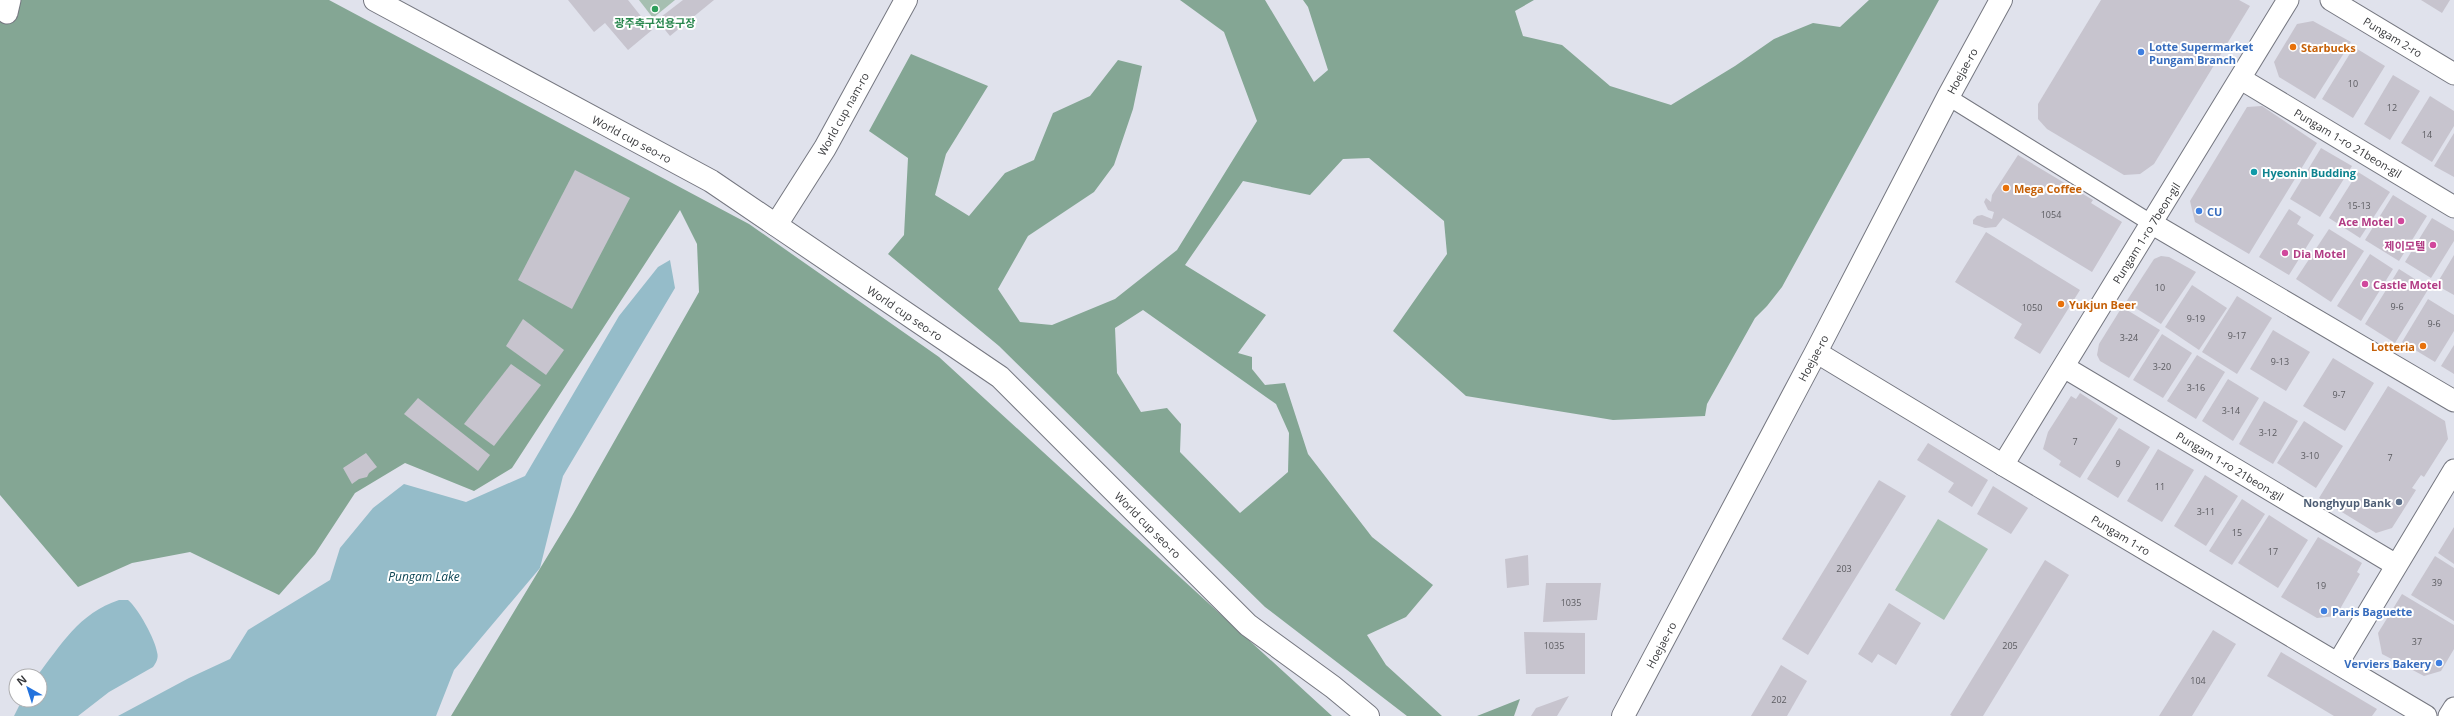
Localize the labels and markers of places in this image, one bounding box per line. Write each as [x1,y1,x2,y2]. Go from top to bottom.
marker: 광주축구전용구장 [650,4,660,14]
place label: 광주축구전용구장 [615,15,695,30]
place label: Lotte Supermarket Pungam Branch [2149,39,2253,67]
place label: Starbucks [2301,40,2356,55]
marker: Starbucks [2288,42,2298,52]
marker: Lotte Supermarket Pungam Branch [2136,47,2146,57]
place label: Hyeonin Budding [2262,165,2357,180]
marker: Hyeonin Budding [2249,167,2259,177]
place label: Mega Coffee [2014,181,2082,196]
marker: Mega Coffee [2001,183,2011,193]
place label: CU [2207,204,2222,219]
marker: CU [2194,206,2204,216]
place label: Ace Motel [2339,214,2393,229]
marker: Ace Motel [2396,216,2406,226]
place label: 제이모텔 [2385,238,2425,253]
marker: 제이모텔 [2428,240,2438,250]
place label: Dia Motel [2293,246,2346,261]
marker: Dia Motel [2280,248,2290,258]
place label: Castle Motel [2373,277,2441,292]
marker: Castle Motel [2360,279,2370,289]
place label: Yukjun Beer [2069,297,2136,312]
marker: Yukjun Beer [2056,299,2066,309]
place label: Lotteria [2371,339,2415,354]
marker: Lotteria [2418,341,2428,351]
place label: Nonghyup Bank [2303,495,2391,510]
marker: Nonghyup Bank [2394,497,2404,507]
place label: Paris Baguette [2332,604,2413,619]
marker: Paris Baguette [2319,606,2329,616]
place label: Verviers Bakery [2344,656,2432,671]
marker: Verviers Bakery [2434,658,2444,668]

